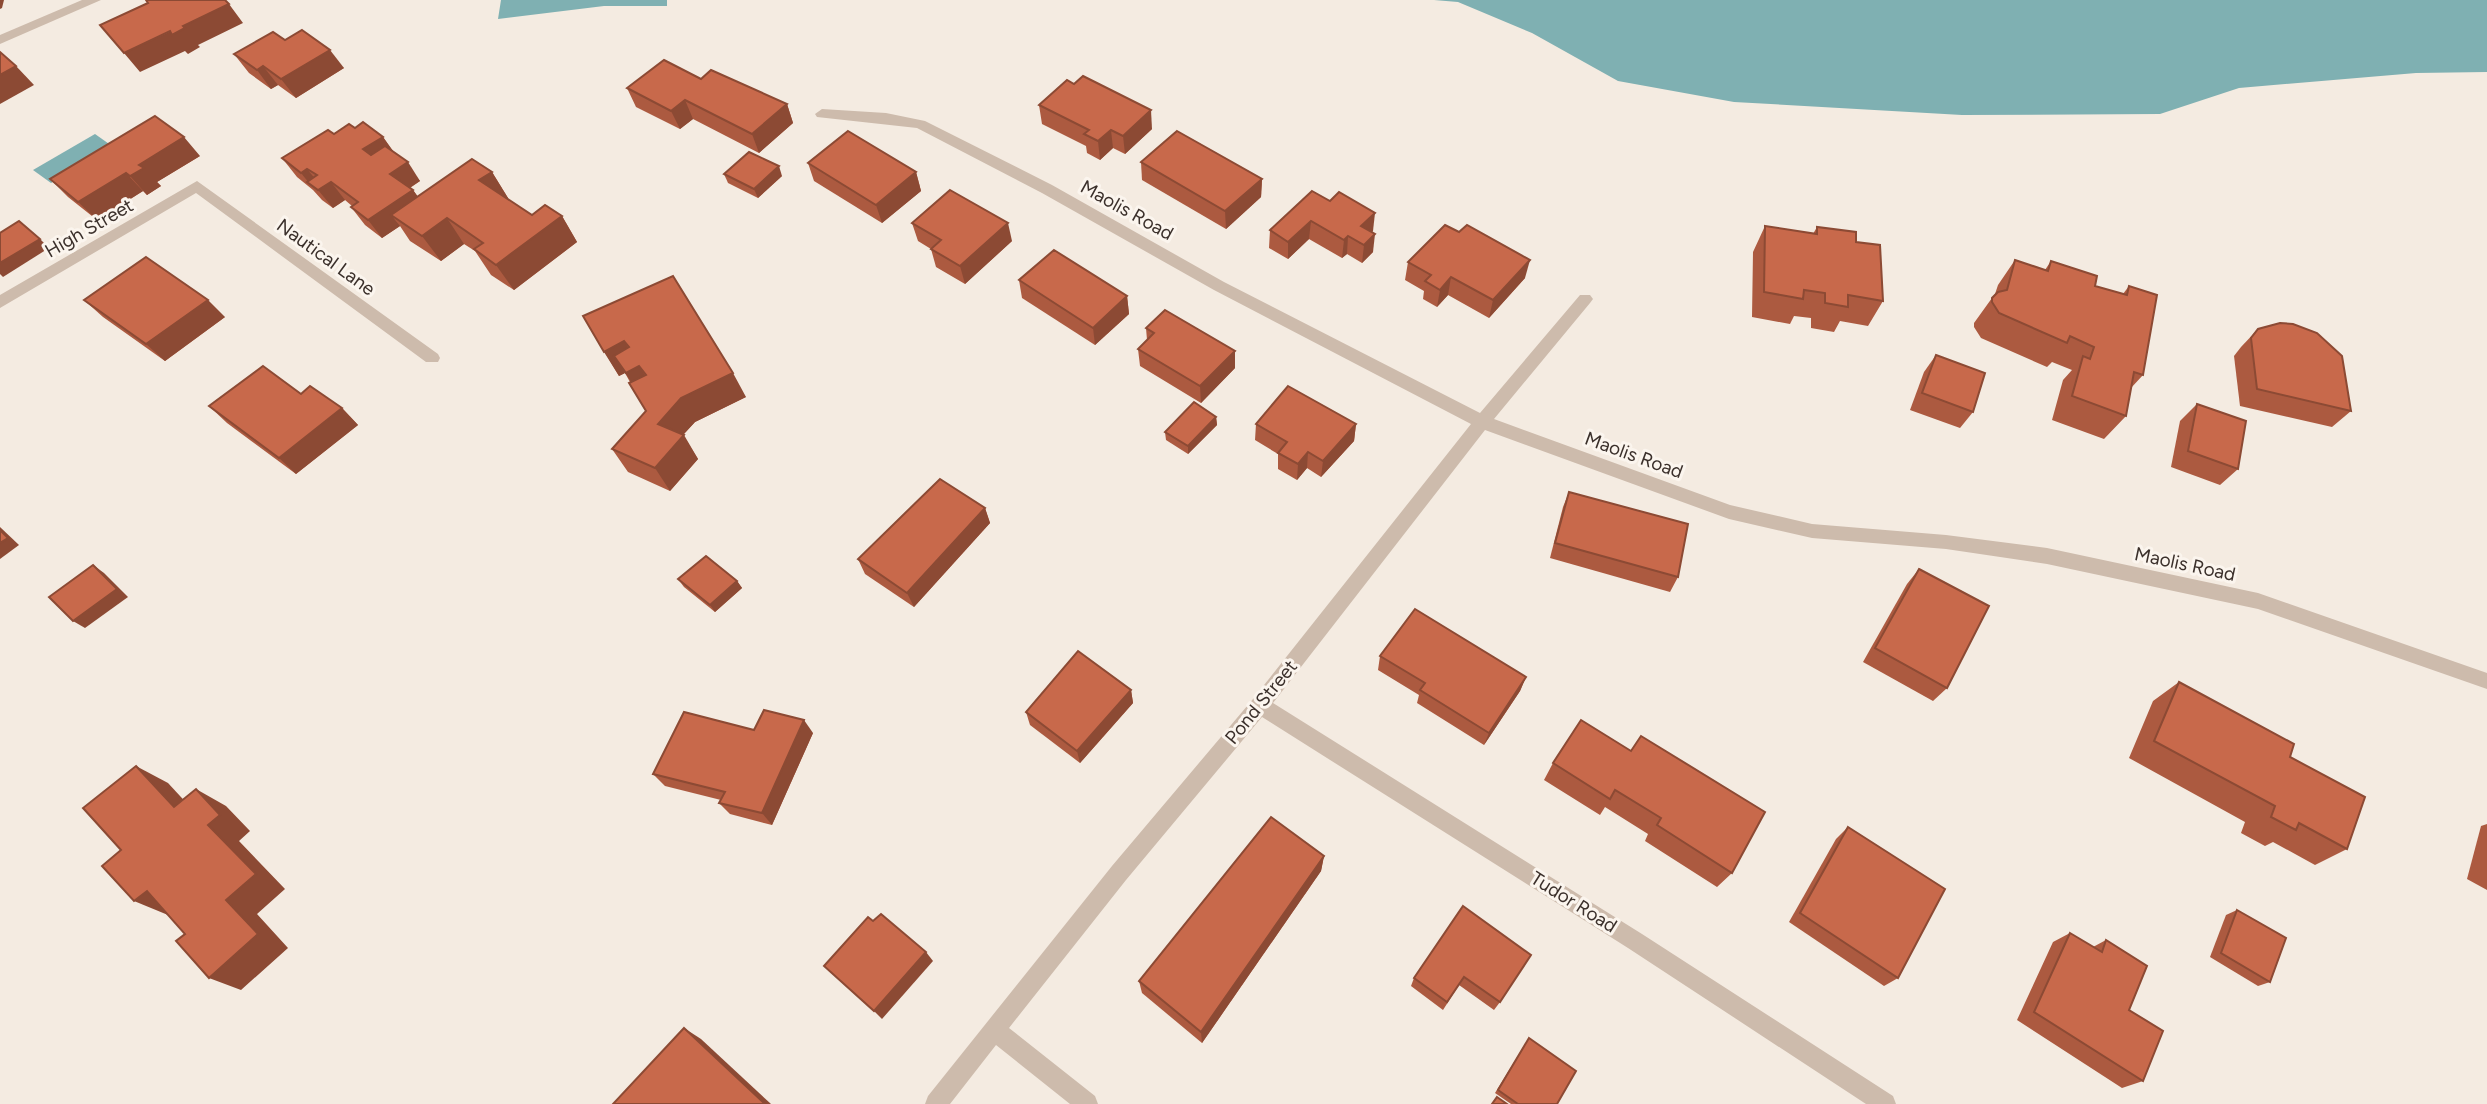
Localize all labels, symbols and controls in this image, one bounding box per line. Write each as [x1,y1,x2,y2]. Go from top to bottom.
street label: Maolis Road [1077,175,1177,245]
street label: High Street [41,193,137,263]
street label: Nautical Lane [272,214,380,300]
street label: Maolis Road [1582,427,1686,483]
street label: Maolis Road [2132,542,2238,586]
street label: Pond Street [1220,655,1302,749]
street label: Tudor Road [1527,866,1621,938]

